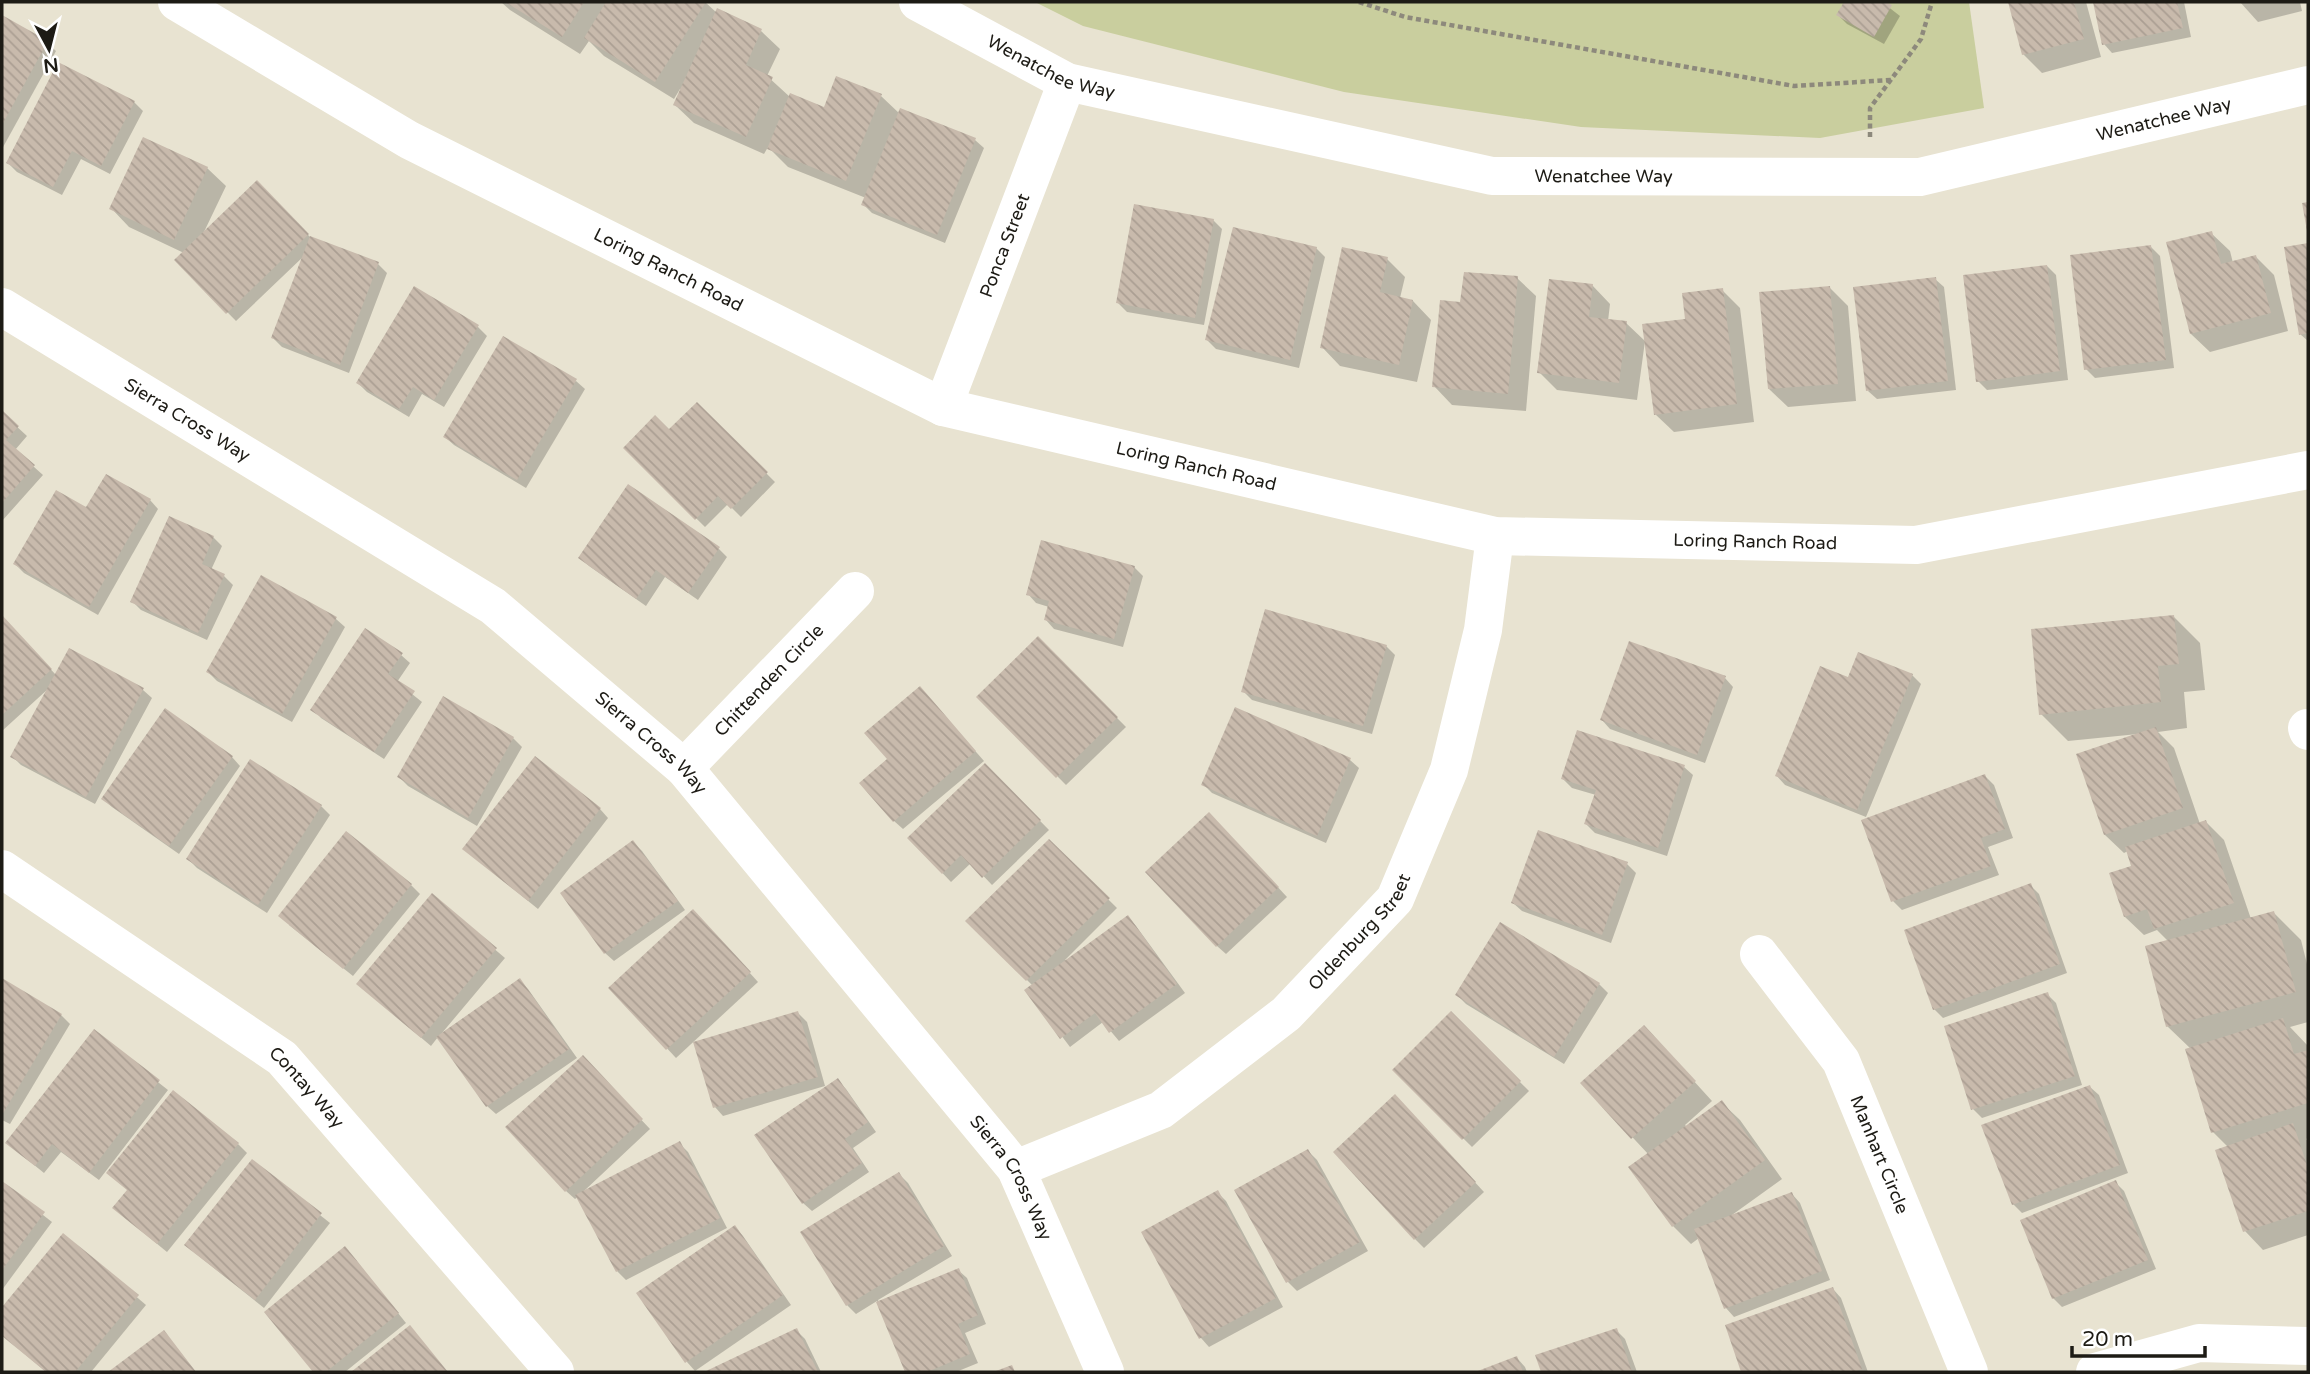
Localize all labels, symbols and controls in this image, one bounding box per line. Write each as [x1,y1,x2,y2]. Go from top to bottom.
north arrow [14,14,84,84]
street label: Wenatchee Way [983,30,1117,103]
text: N [42,53,60,77]
street label: Wenatchee Way [2094,92,2234,146]
street label: Wenatchee Way [1535,165,1673,187]
street label: Ponca Street [975,190,1035,301]
street label: Loring Ranch Road [590,223,747,316]
street label: Sierra Cross Way [120,373,255,467]
street label: Loring Ranch Road [1114,437,1279,496]
street label: Loring Ranch Road [1673,529,1837,554]
street label: Chittenden Circle [709,619,828,741]
street label: Sierra Cross Way [591,687,712,799]
street label: Oldenburg Street [1303,870,1415,995]
street label: Contay Way [265,1042,349,1133]
street label: Manhart Circle [1845,1092,1914,1217]
street label: Sierra Cross Way [965,1111,1057,1244]
scale bar [2072,1314,2205,1358]
text: 20 m [2082,1327,2133,1352]

